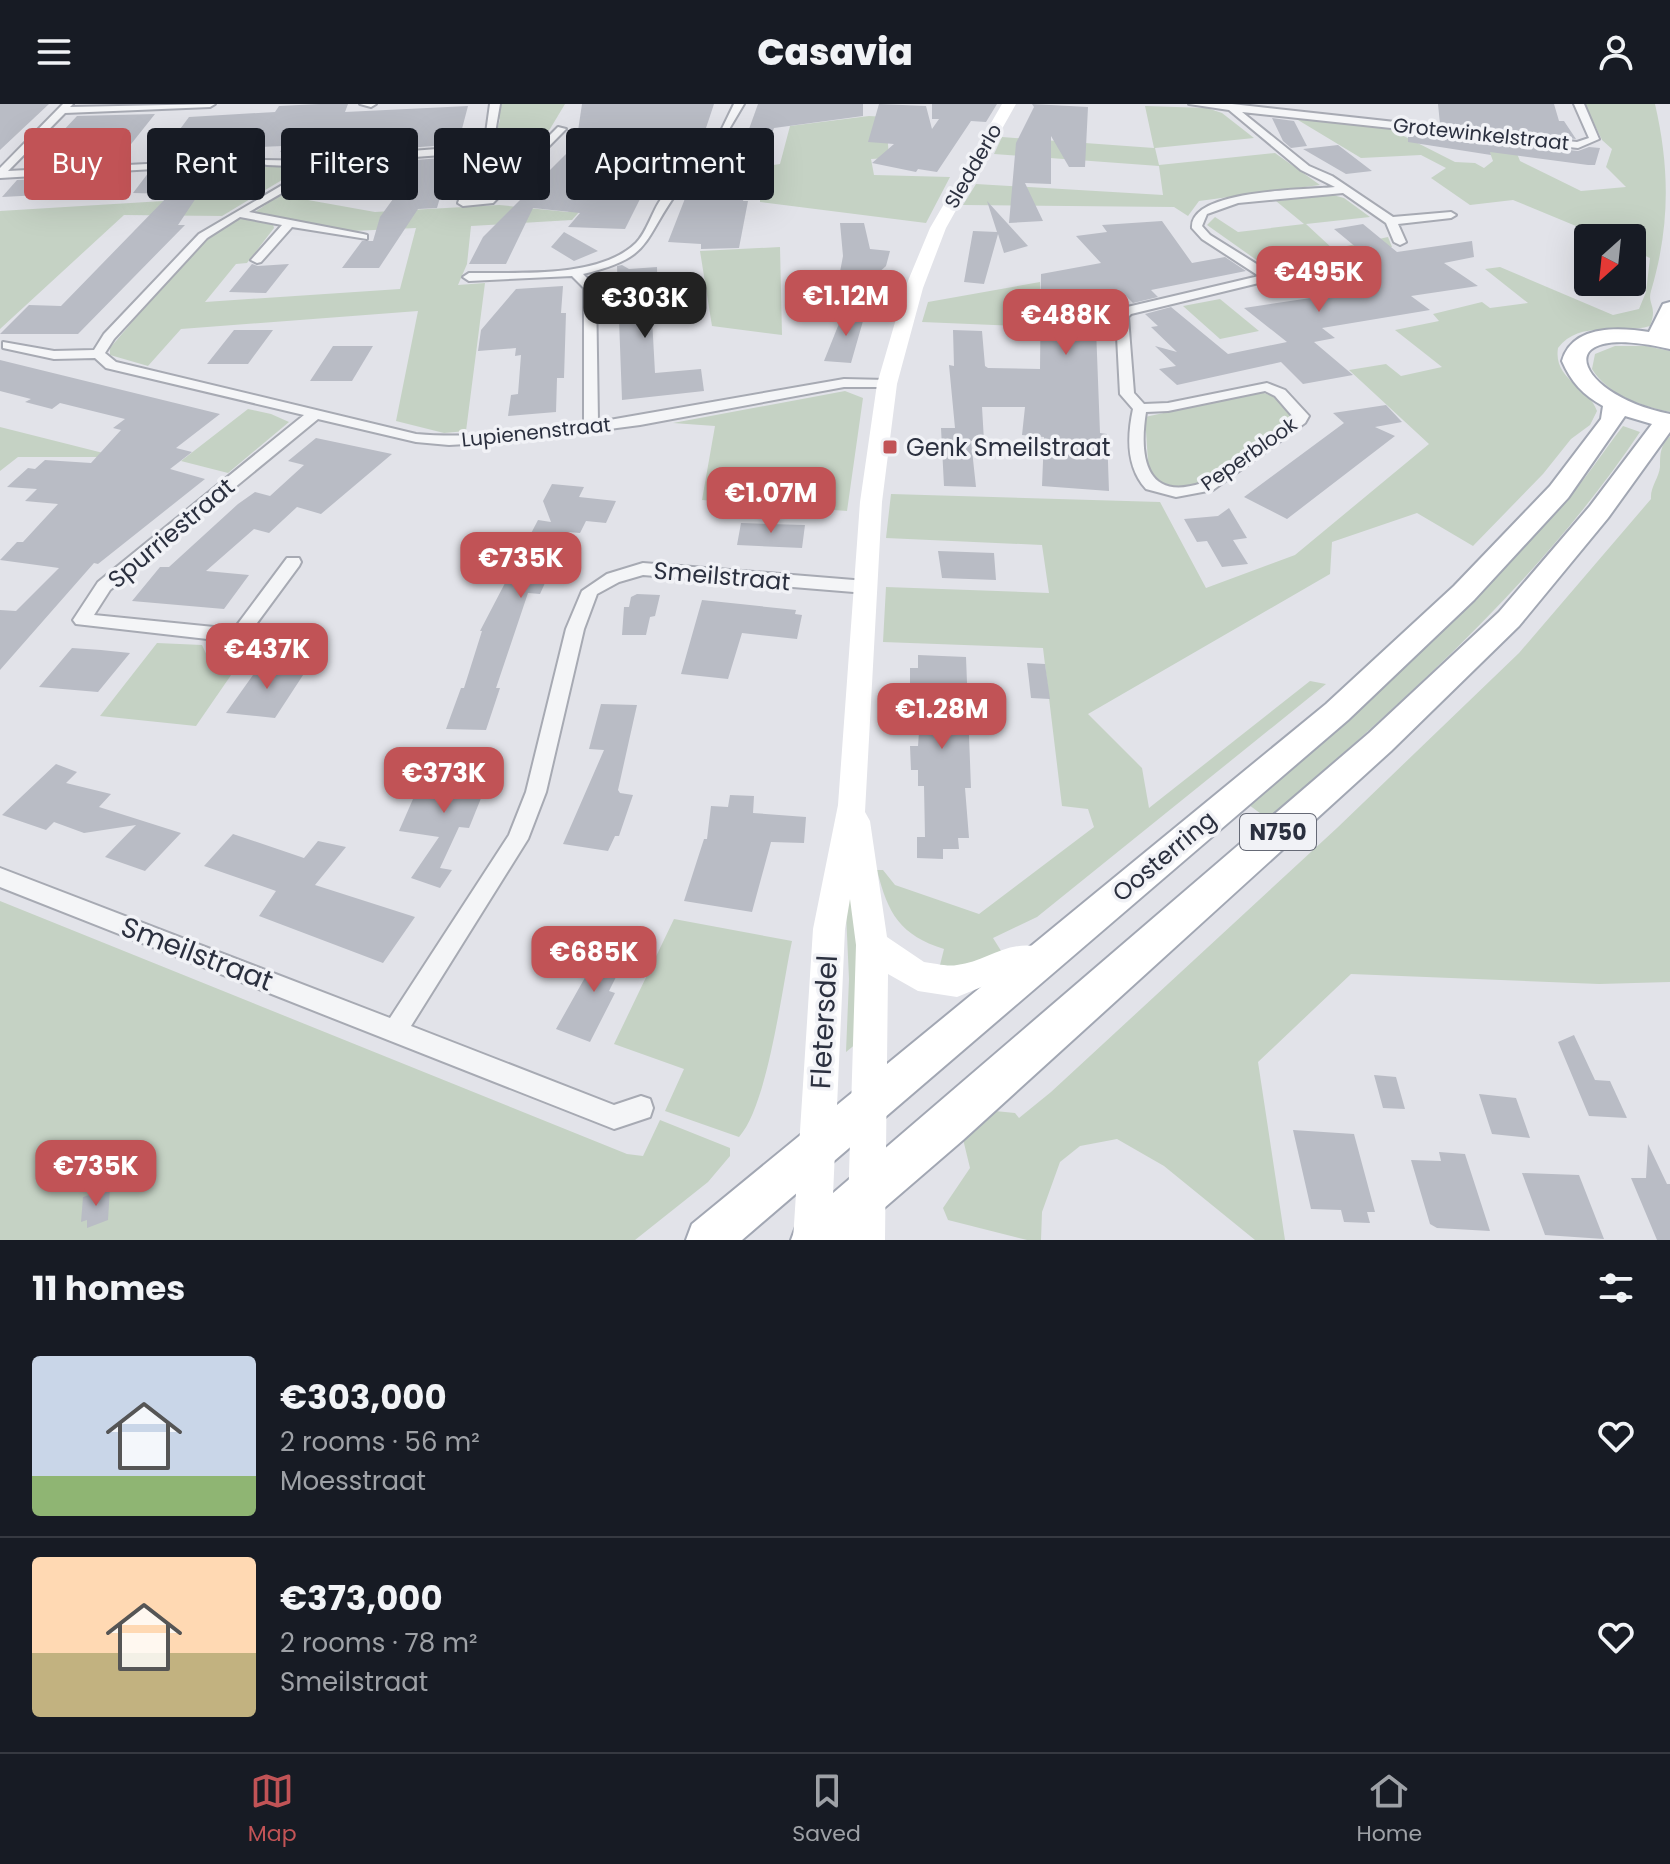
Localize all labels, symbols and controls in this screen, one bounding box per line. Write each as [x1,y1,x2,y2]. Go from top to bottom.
text: Casavia [757,27,913,78]
icon: menu [32,30,76,74]
icon: person [1594,30,1638,74]
street label: Grotewinkelstraat [1392,111,1570,157]
street label: Sledderlo [937,118,1009,214]
chip: Buy [24,128,131,200]
chip: Rent [147,128,265,200]
chip: Filters [281,128,418,200]
chip: New [434,128,550,200]
chip: Apartment [566,128,774,200]
north arrow [1574,224,1646,296]
map controls [1574,224,1646,296]
pin: €495K [1263,246,1375,314]
text: €495K [1274,254,1364,290]
pin: €1.12M [781,270,911,338]
pin: €303K [589,272,701,340]
text: €1.12M [803,278,889,314]
text: €303K [601,280,689,316]
pin: €488K [1010,289,1122,357]
text: €488K [1021,297,1111,333]
street label: Lupienenstraat [460,410,612,454]
street label: Peperblook [1195,410,1303,498]
place label: Genk Smeilstraat [906,431,1111,464]
marker: Genk Smeilstraat [881,438,899,456]
pin: €1.07M [706,467,836,535]
street label: Spurriestraat [101,470,241,596]
text: €1.07M [725,475,817,511]
pin: €735K [465,532,577,600]
text: €735K [478,540,564,576]
street label: Smeilstraat [652,554,792,598]
pin: €437K [211,623,323,691]
text: €437K [224,631,310,667]
pin: €1.28M [877,683,1007,751]
text: €1.28M [895,691,989,727]
pin: €373K [388,747,500,815]
text: €373K [402,755,486,791]
street label: Oosterring [1105,803,1223,909]
road number: N750 [1240,814,1316,850]
street label: Smeilstraat [115,907,279,1001]
pin: €685K [538,926,650,994]
text: €685K [549,934,639,970]
street label: Fletersdel [801,954,847,1090]
pin: €735K [40,1140,152,1208]
text: €735K [53,1148,139,1184]
text: 11 homes [32,1264,185,1312]
icon: filters [1594,1266,1638,1310]
text: €303,000 [280,1373,447,1421]
icon: home [96,1388,192,1484]
icon: heart [1594,1414,1638,1458]
text: 2 rooms · 56 m² [280,1424,480,1460]
text: Moesstraat [280,1463,426,1499]
text: €373,000 [280,1574,443,1622]
icon: home [96,1589,192,1685]
icon: heart [1594,1615,1638,1659]
text: 2 rooms · 78 m² [280,1625,478,1661]
text: Smeilstraat [280,1664,428,1700]
tab: Map [248,1769,297,1850]
tab: Saved [792,1769,861,1850]
tab: Home [1357,1769,1422,1850]

